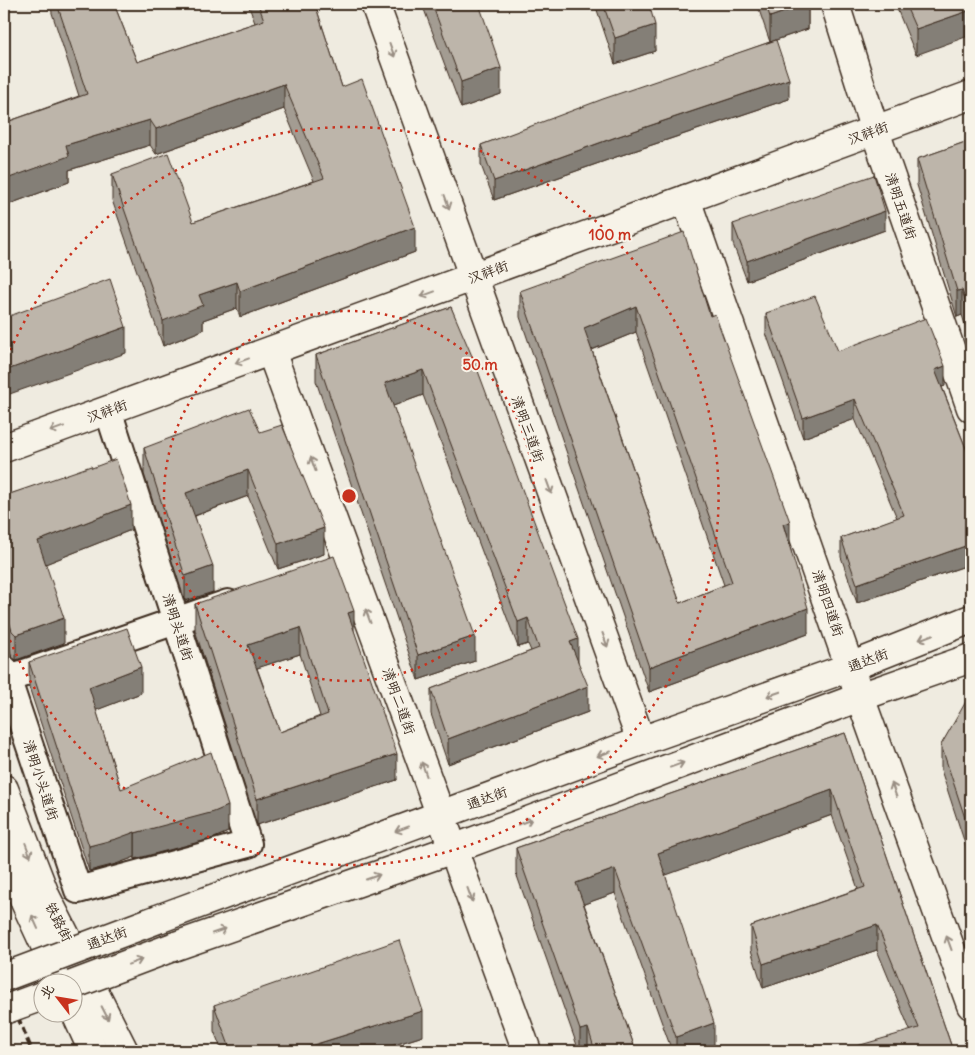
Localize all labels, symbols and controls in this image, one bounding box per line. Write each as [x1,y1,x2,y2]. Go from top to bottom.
one-way arrow [388,41,397,57]
street label: 汉祥街 [845,117,891,149]
street label: 清明五道街 [881,170,921,242]
one-way arrow [443,194,452,210]
text: 100 m [589,225,631,244]
street label: 汉祥街 [465,256,511,288]
one-way arrow [421,290,436,299]
text: 50 m [462,355,498,374]
one-way arrow [235,357,250,366]
street label: 清明三道街 [508,393,548,465]
street label: 汉祥街 [84,395,130,427]
one-way arrow [49,425,65,434]
one-way arrow [308,456,317,472]
one-way arrow [545,479,554,494]
centre of rings [340,487,358,505]
street label: 清明四道街 [808,567,848,639]
street label: 清明头道街 [159,591,197,663]
one-way arrow [363,609,372,625]
one-way arrow [601,632,610,647]
one-way arrow [919,633,934,642]
street label: 通达街 [845,644,891,676]
street label: 清明二道街 [379,665,419,737]
one-way arrow [766,690,782,699]
street label: 清明小头道街 [19,737,63,823]
one-way arrow [597,750,612,759]
one-way arrow [669,760,685,769]
one-way arrow [419,762,428,777]
street label: 通达街 [464,782,510,814]
one-way arrow [889,783,898,798]
one-way arrow [517,817,533,826]
one-way arrow [395,825,411,834]
one-way arrow [24,842,33,858]
one-way arrow [364,872,380,881]
one-way arrow [466,886,475,902]
street label: 铁路街 [41,899,77,945]
one-way arrow [29,915,39,930]
street label: 通达街 [84,922,130,954]
one-way arrow [211,926,227,935]
one-way arrow [944,936,953,951]
one-way arrow [126,957,142,966]
north arrow [32,972,82,1022]
text: 北 [36,981,58,1002]
one-way arrow [101,1005,110,1020]

